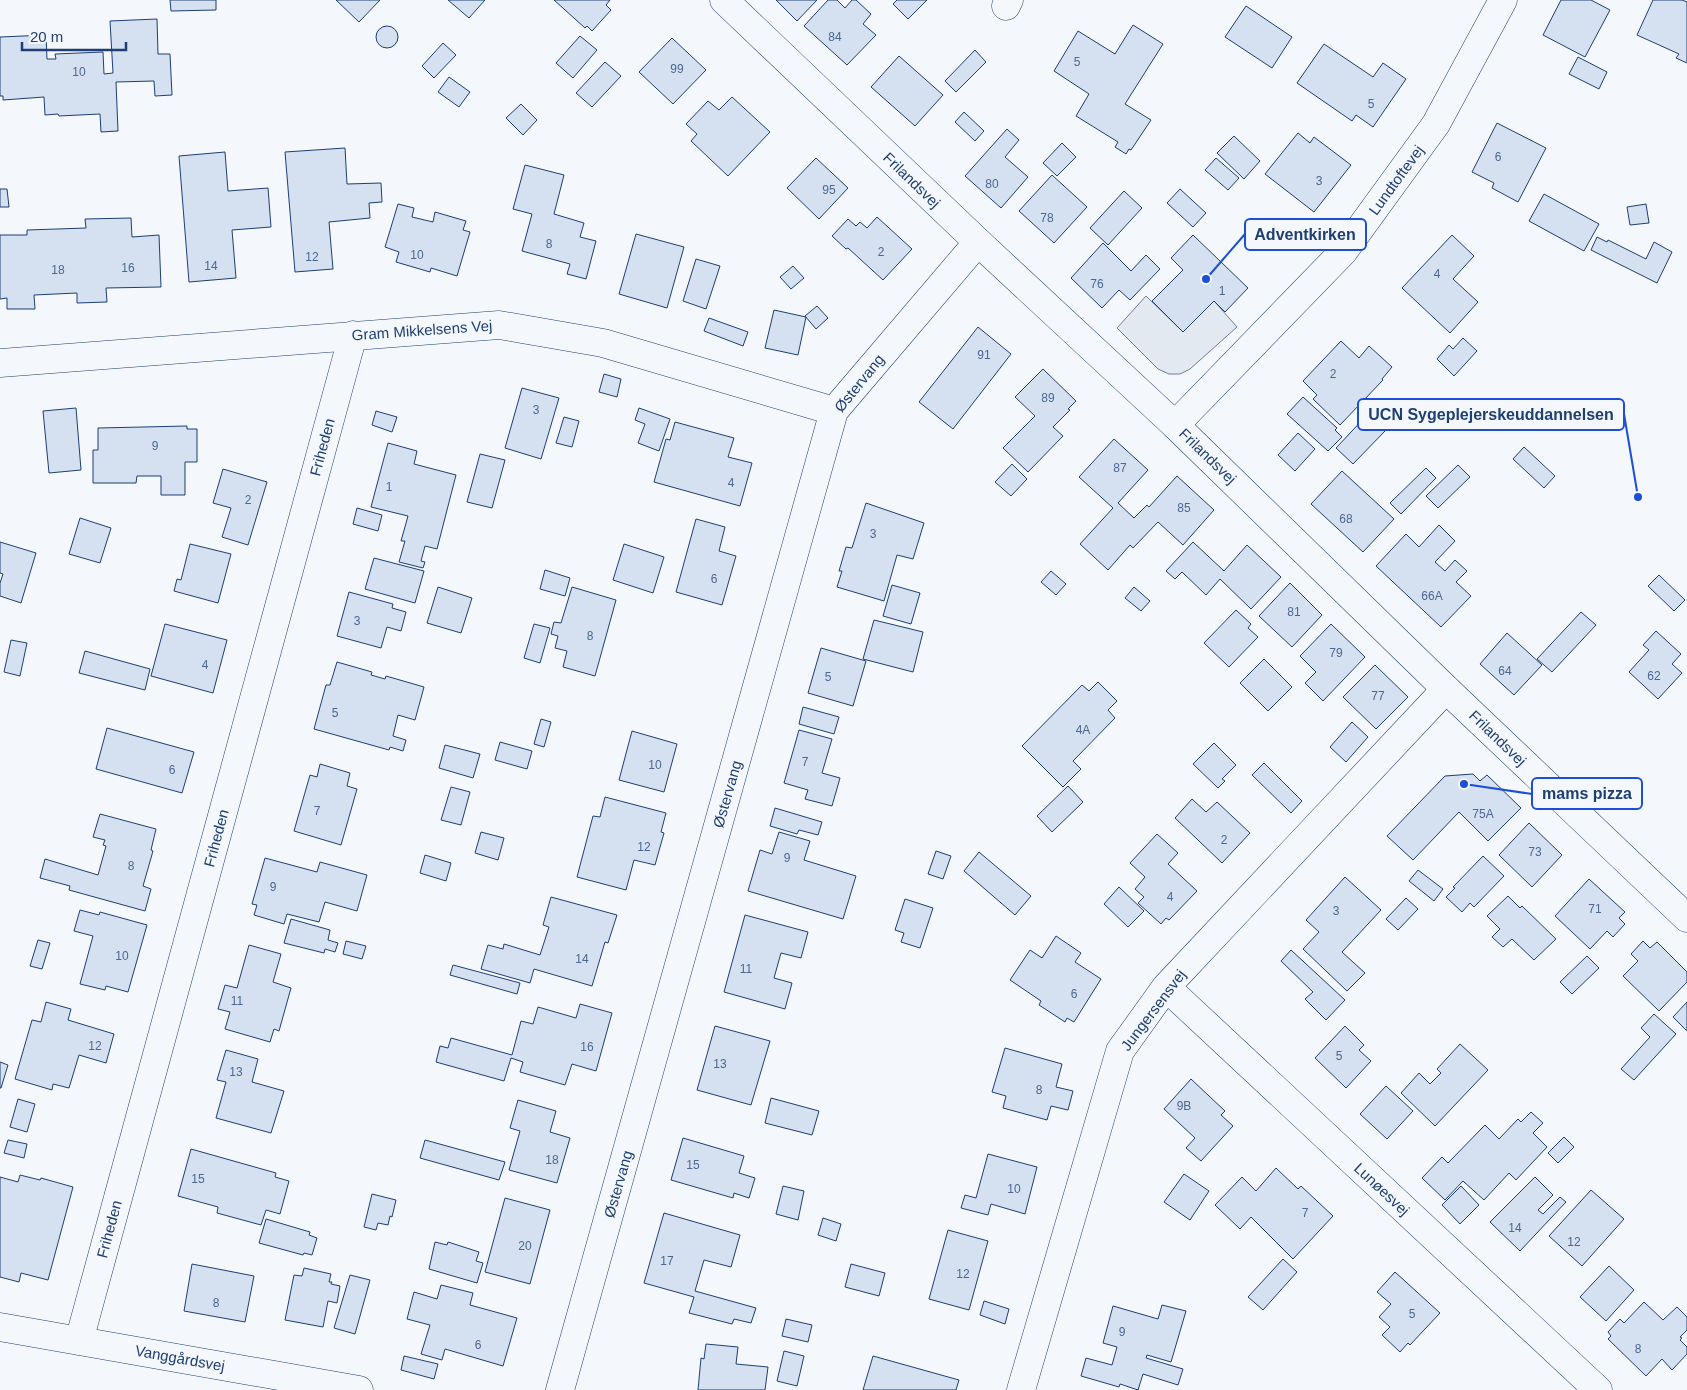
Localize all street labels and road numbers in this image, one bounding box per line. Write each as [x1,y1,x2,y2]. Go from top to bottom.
street label: Lundtoftevej [1365,142,1427,218]
street label: Frilandsvej [880,149,944,211]
street label: Gram Mikkelsens Vej [351,317,493,343]
street label: Østervang [831,351,887,415]
street label: Friheden [306,416,338,478]
street label: Frilandsvej [1176,425,1240,487]
street label: Frilandsvej [1466,707,1530,769]
street label: Østervang [709,758,745,830]
street label: Friheden [200,807,232,869]
street label: Jungersensvej [1117,966,1189,1054]
street label: Østervang [600,1148,636,1220]
street label: Lunøesvej [1351,1159,1413,1219]
street label: Friheden [93,1198,125,1260]
street label: Vanggårdsvej [134,1342,226,1374]

